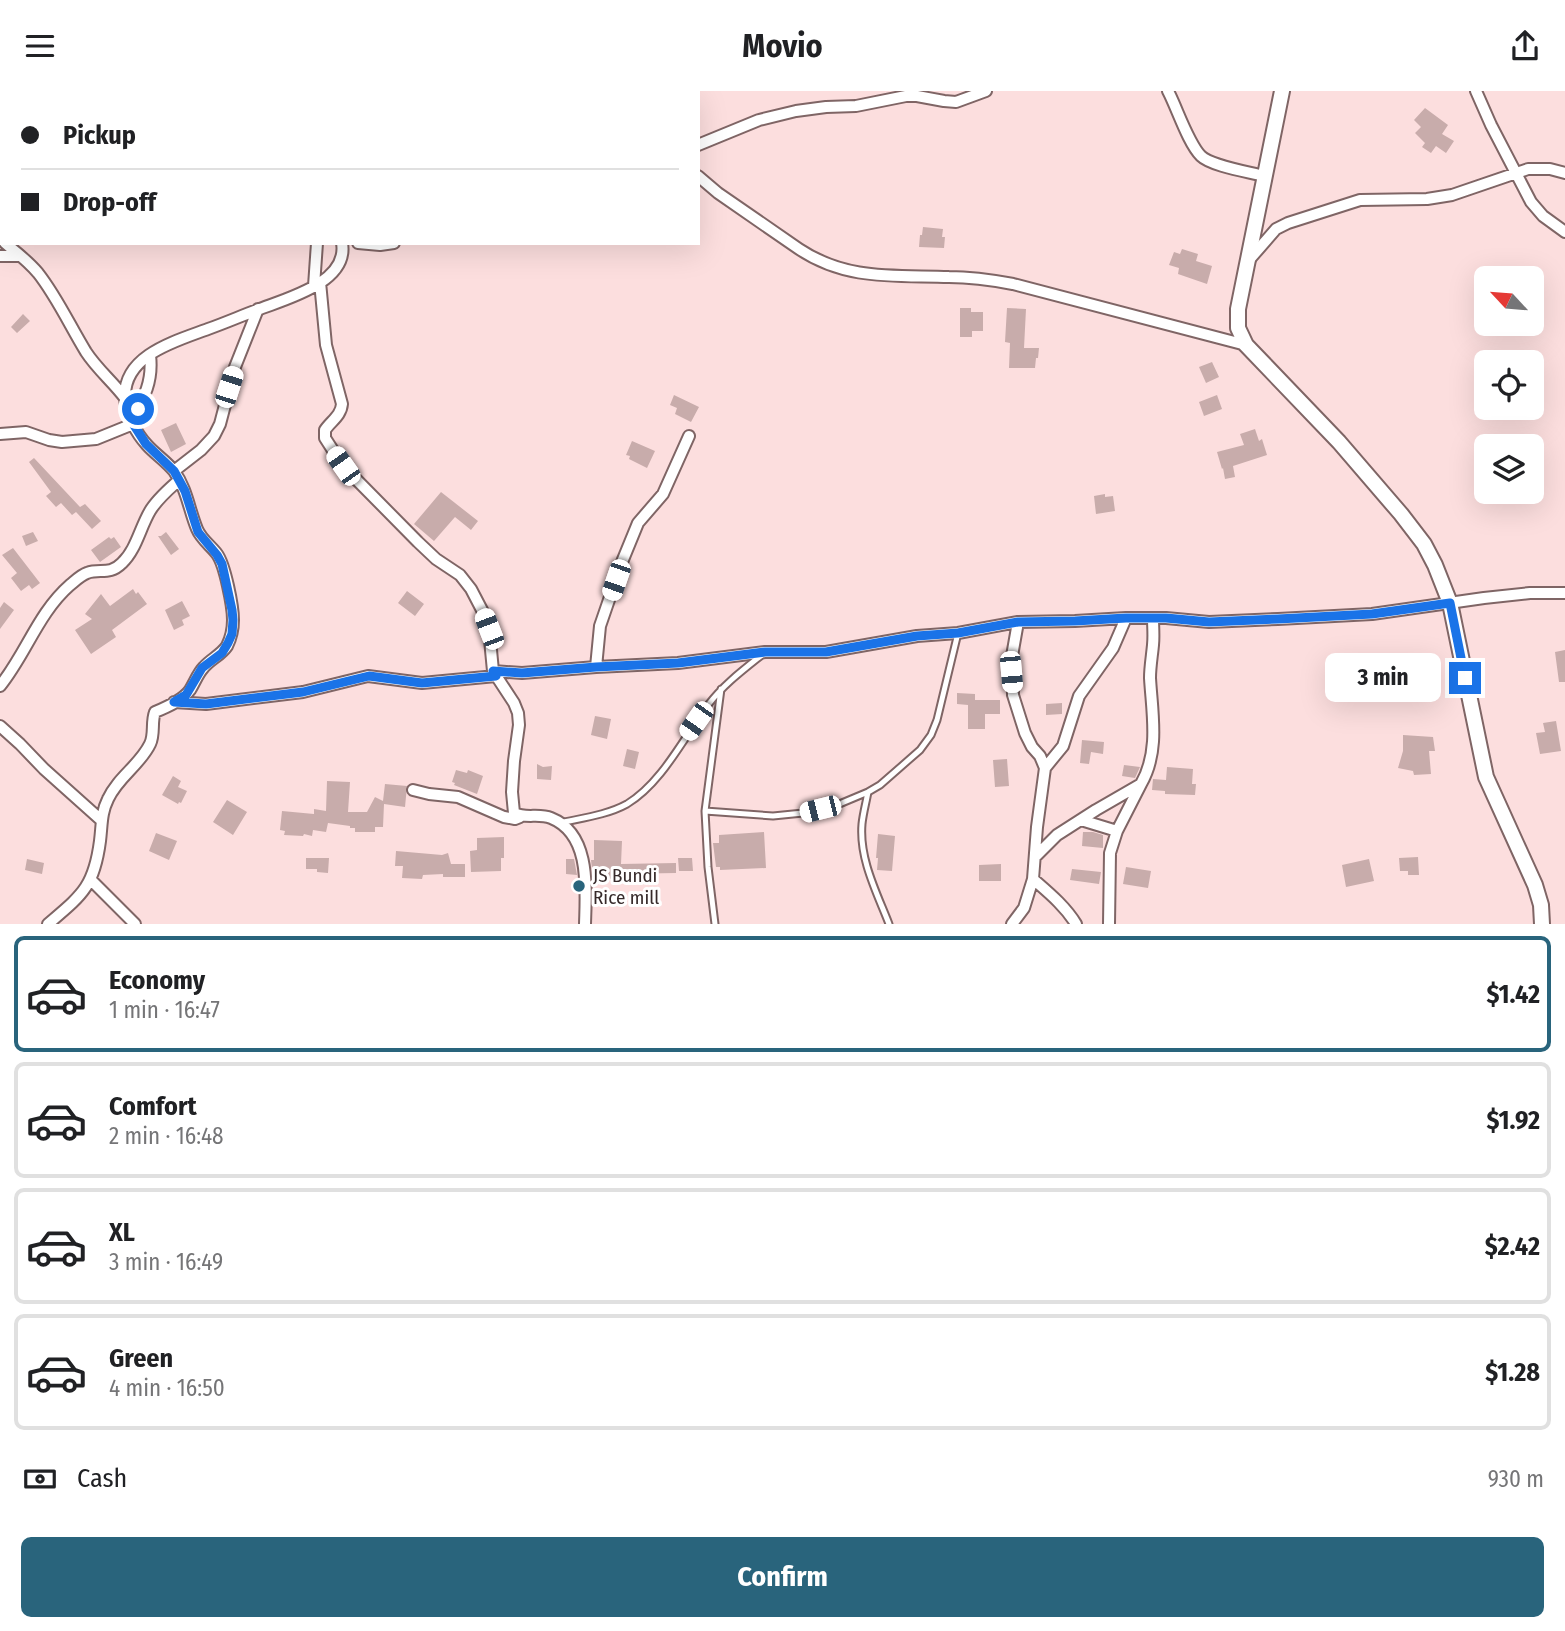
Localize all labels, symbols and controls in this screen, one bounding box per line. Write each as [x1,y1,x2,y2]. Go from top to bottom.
icon: menu [21,27,59,65]
text: Movio [742,27,823,65]
icon: share [1506,27,1544,65]
text: Pickup [63,120,136,151]
text: Drop-off [63,187,156,218]
north arrow [1474,266,1544,336]
map controls [1474,266,1544,504]
button: locate [1474,350,1544,420]
car [213,364,246,410]
route start [122,393,154,425]
button: layers [1474,434,1544,504]
car [323,443,364,489]
car [600,557,633,603]
car [472,606,507,652]
car [999,650,1024,694]
callout: 3 min [1325,653,1440,703]
route end [1449,662,1481,694]
text: 3 min [1357,663,1409,691]
car [676,698,717,744]
car [798,794,843,824]
place label: JS Bundi Rice mill [593,864,659,909]
marker: JS Bundi Rice mill [571,878,587,894]
icon: car [25,963,88,1026]
text: Economy [109,965,205,996]
text: $1.42 [1486,979,1540,1010]
text: 1 min · 16:47 [109,996,220,1024]
icon: car [25,1089,88,1152]
text: Comfort [109,1091,197,1122]
text: $1.92 [1486,1105,1540,1136]
text: 2 min · 16:48 [109,1122,224,1150]
icon: car [25,1215,88,1278]
text: XL [109,1217,135,1248]
text: $2.42 [1485,1231,1540,1262]
text: 3 min · 16:49 [109,1248,223,1276]
icon: car [25,1341,88,1404]
text: Green [109,1343,173,1374]
text: $1.28 [1485,1357,1540,1388]
text: 4 min · 16:50 [109,1374,225,1402]
icon: cash [21,1460,59,1498]
text: Cash [77,1463,127,1494]
text: 930 m [1488,1465,1544,1493]
button: Confirm [21,1537,1544,1617]

